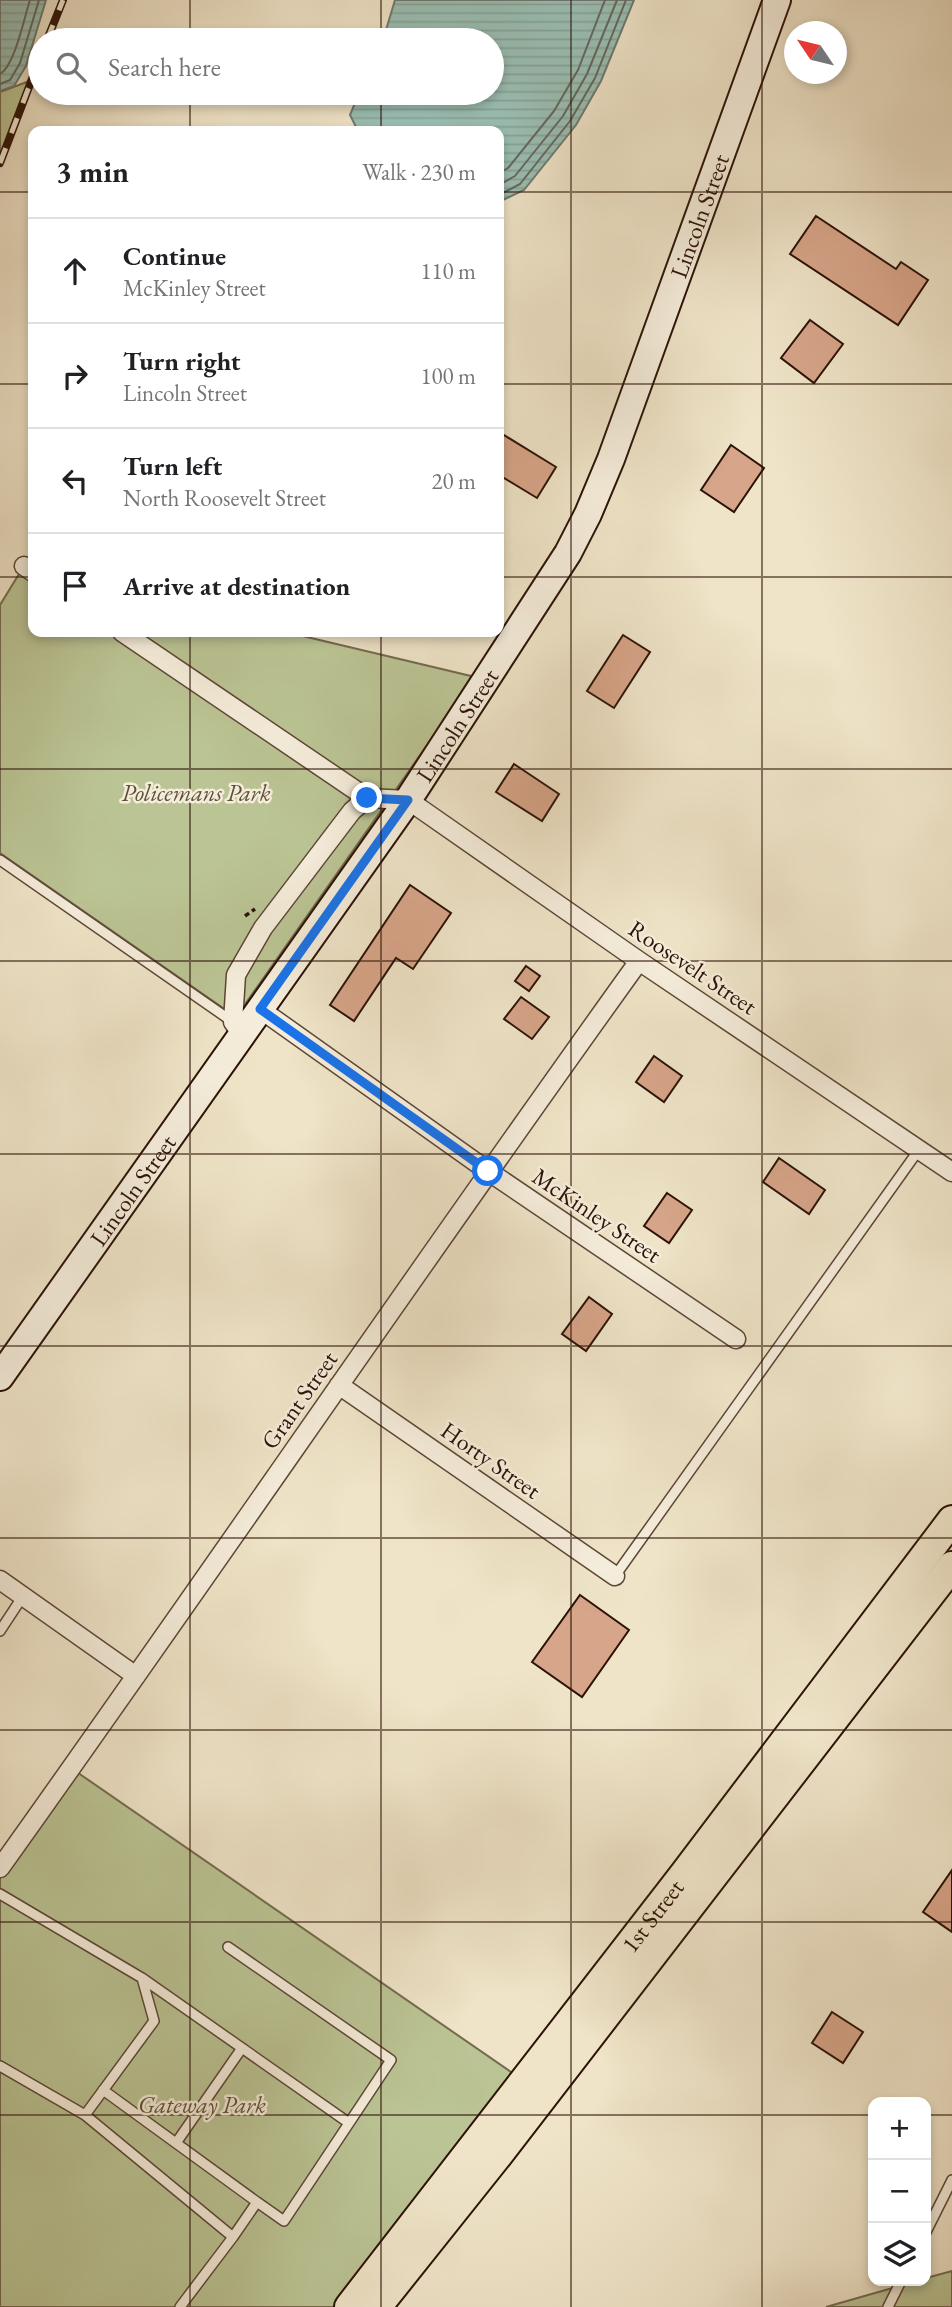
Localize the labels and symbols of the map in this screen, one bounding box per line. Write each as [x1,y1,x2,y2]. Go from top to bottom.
north arrow [784,21,847,84]
street label: Lincoln Street [662,149,736,282]
street label: Lincoln Street [408,662,505,788]
park label: Policemans Park [121,777,271,808]
route end [351,782,382,813]
street label: Roosevelt Street [623,913,763,1022]
street label: Lincoln Street [82,1128,183,1252]
route start [472,1155,503,1186]
street label: McKinley Street [527,1160,668,1270]
street label: Grant Street [254,1345,344,1455]
street label: Horty Street [435,1414,547,1506]
street label: 1st Street [614,1872,690,1958]
park label: Gateway Park [138,2089,266,2120]

